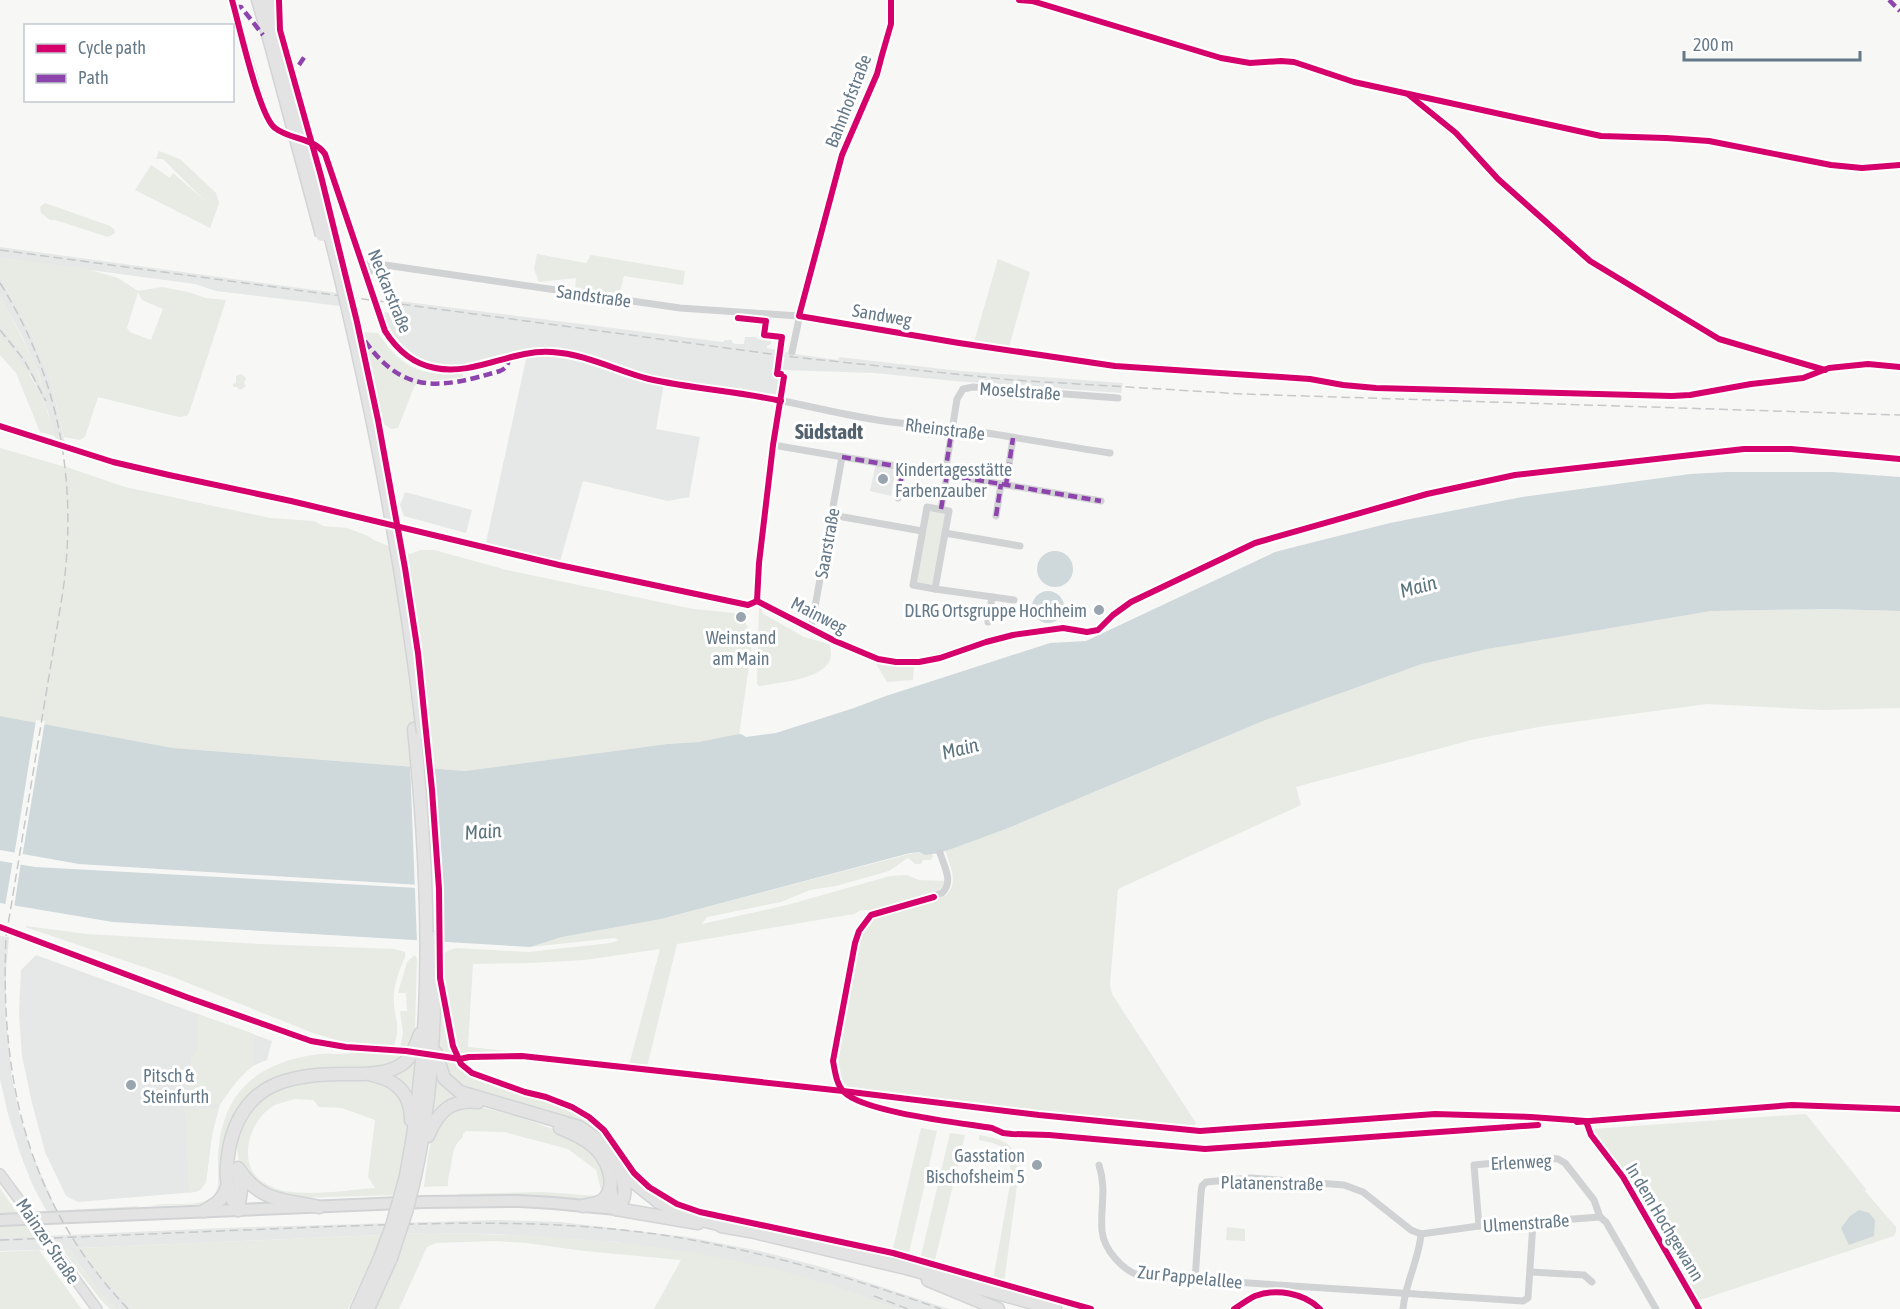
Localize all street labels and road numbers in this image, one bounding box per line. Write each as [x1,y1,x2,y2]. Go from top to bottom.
street label: Bahnhofstraße [821,51,875,151]
street label: Neckarstraße [364,246,416,336]
street label: Sandstraße [556,280,632,312]
street label: Sandweg [851,299,913,331]
street label: Moselstraße [979,378,1061,404]
street label: Rheinstraße [904,414,986,444]
street label: Saarstraße [810,506,844,580]
street label: Mainweg [788,592,851,638]
street label: Erlenweg [1490,1150,1552,1174]
street label: In dem Hochgewann [1621,1159,1709,1285]
street label: Platanenstraße [1221,1172,1323,1194]
street label: Mainzer Straße [12,1194,84,1288]
street label: Ulmenstraße [1482,1209,1570,1237]
street label: Zur Pappelallee [1136,1261,1244,1293]

